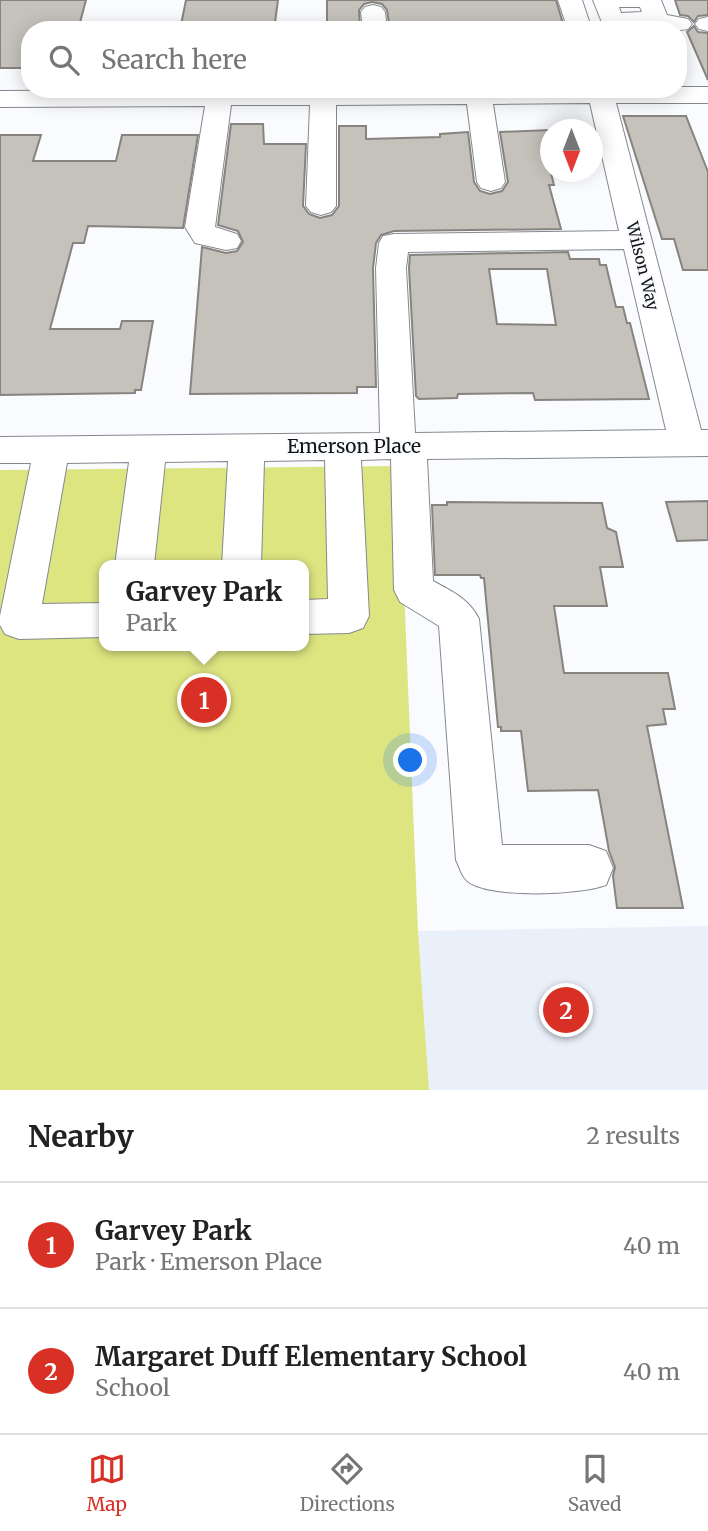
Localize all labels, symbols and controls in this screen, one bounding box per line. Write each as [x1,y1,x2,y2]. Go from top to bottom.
search box [21,21,687,98]
icon: search [45,41,83,79]
text: Search here [101,43,247,76]
north arrow [540,119,603,182]
street label: Wilson Way [622,219,664,313]
street label: Emerson Place [287,434,421,458]
popup [99,560,309,651]
text: Garvey Park [126,575,282,608]
text: Park [126,608,177,637]
pin: 1 [181,674,227,726]
your location [393,743,427,777]
pin: 2 [543,984,589,1036]
text: Nearby [28,1117,134,1155]
text: 2 results [586,1121,680,1150]
text: Garvey Park [95,1214,252,1247]
text: 1 [46,1231,56,1260]
text: 40 m [623,1231,680,1260]
text: Park · Emerson Place [95,1247,322,1276]
text: Margaret Duff Elementary School [95,1340,527,1373]
text: 2 [44,1357,58,1386]
text: 40 m [623,1357,680,1386]
text: School [95,1373,170,1402]
tab: Map [86,1450,127,1516]
tab: Directions [300,1450,395,1516]
tab: Saved [568,1450,622,1516]

